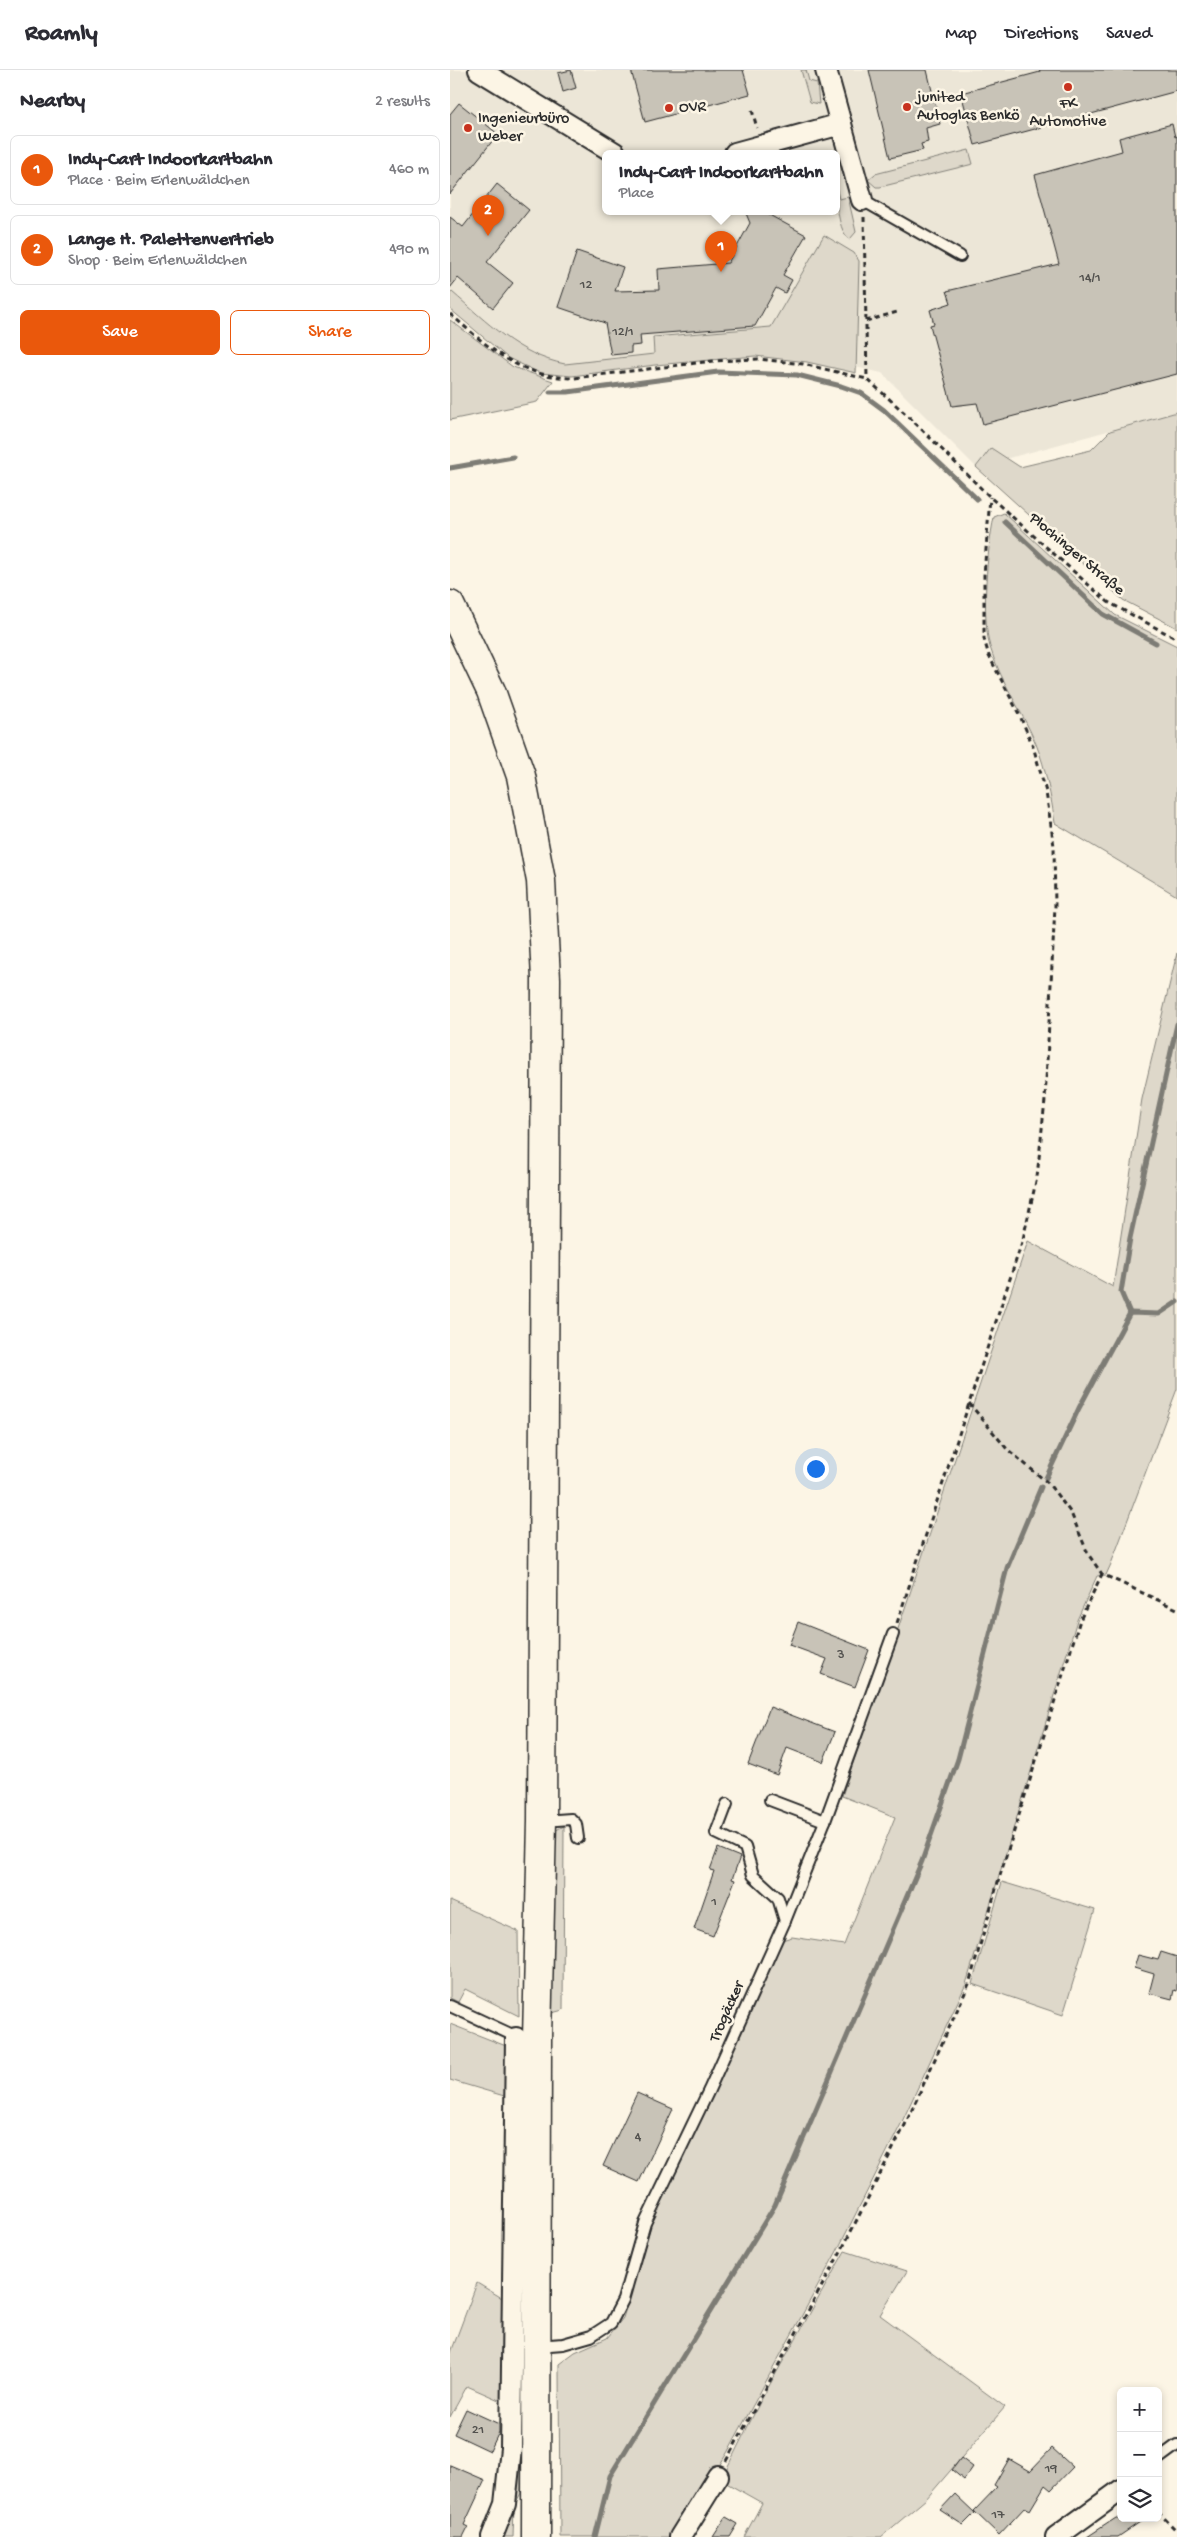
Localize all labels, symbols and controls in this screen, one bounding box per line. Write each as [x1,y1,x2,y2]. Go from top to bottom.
text: Roamly [25,20,98,49]
text: Map [945,24,977,45]
text: Directions [1005,24,1078,45]
text: Saved [1106,24,1152,45]
marker: FK Automotive [1062,81,1074,93]
place label: junited Autoglas Benkö [914,89,1019,126]
text: Nearby [20,90,85,115]
text: 2 results [375,93,430,112]
place label: FK Automotive [1030,95,1107,132]
place label: OVR [679,99,707,118]
marker: junited Autoglas Benkö [901,101,913,113]
marker: OVR [663,102,675,114]
place label: Ingenieurbüro Weber [478,110,569,147]
marker: Ingenieurbüro Weber [462,122,474,134]
text: Indy-Cart Indoorkartbahn [68,149,272,172]
popup [602,150,840,215]
text: 1 [34,161,40,180]
text: 460 m [389,161,429,180]
text: Indy-Cart Indoorkartbahn [619,162,823,185]
text: Place · Beim Erlenwäldchen [68,172,250,191]
text: Place [619,185,654,204]
pin: 2 [472,195,504,236]
text: Lange H. Palettenvertrieb [68,229,274,252]
pin: 1 [705,231,737,272]
text: 2 [33,241,41,260]
text: 490 m [389,241,429,260]
text: Shop · Beim Erlenwäldchen [68,252,247,271]
house number: 14/1 [1078,270,1101,287]
house number: 12 [579,277,592,294]
button: Save [20,310,220,355]
button: Share [230,310,430,355]
house number: 12/1 [611,324,634,341]
street label: Plochinger Straße [1024,509,1128,601]
your location [803,1456,829,1482]
house number: 3 [836,1647,845,1664]
house number: 1 [710,1894,717,1911]
street label: Trogäcker [706,1977,750,2046]
house number: 4 [635,2129,642,2146]
map controls [1117,2387,1162,2522]
button: + [1117,2387,1162,2432]
house number: 21 [472,2422,484,2439]
button: − [1117,2432,1162,2477]
house number: 19 [1044,2461,1057,2478]
button: layers [1117,2477,1162,2522]
house number: 17 [991,2507,1005,2524]

